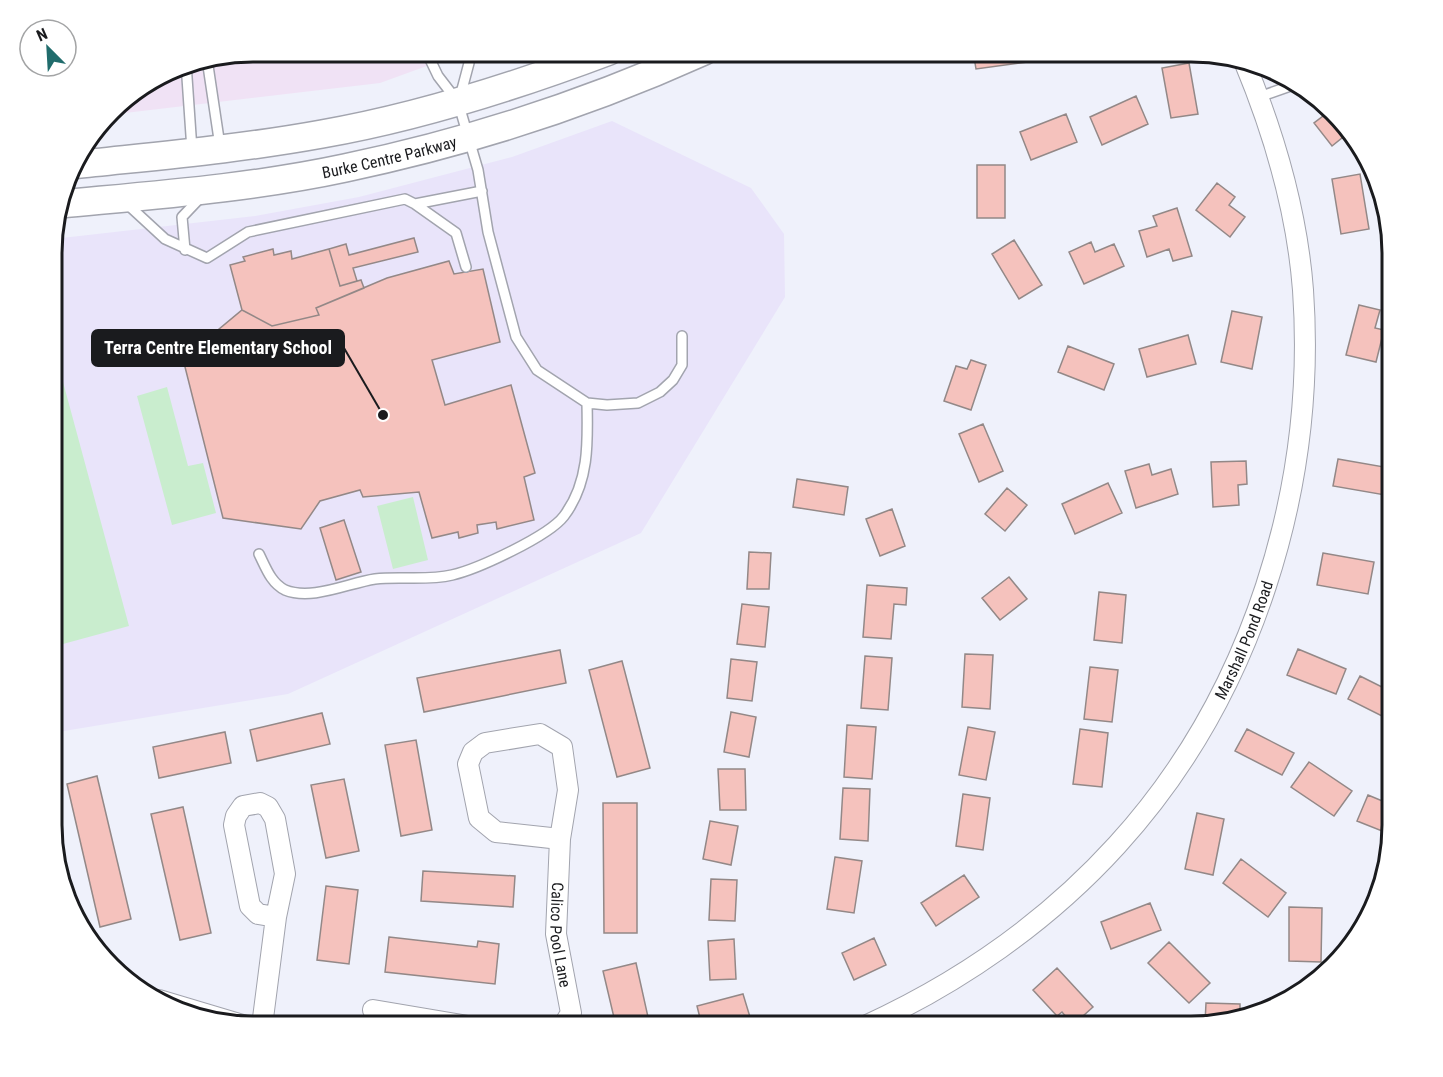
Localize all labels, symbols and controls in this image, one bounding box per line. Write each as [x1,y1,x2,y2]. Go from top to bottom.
north arrow [18,18,78,78]
text: N [34,24,50,45]
street label: Burke Centre Parkway [320,132,459,182]
callout: Terra Centre Elementary School [92,330,344,366]
text: Terra Centre Elementary School [104,337,332,358]
street label: Marshall Pond Road [1211,578,1277,703]
street label: Calico Pool Lane [546,882,575,989]

